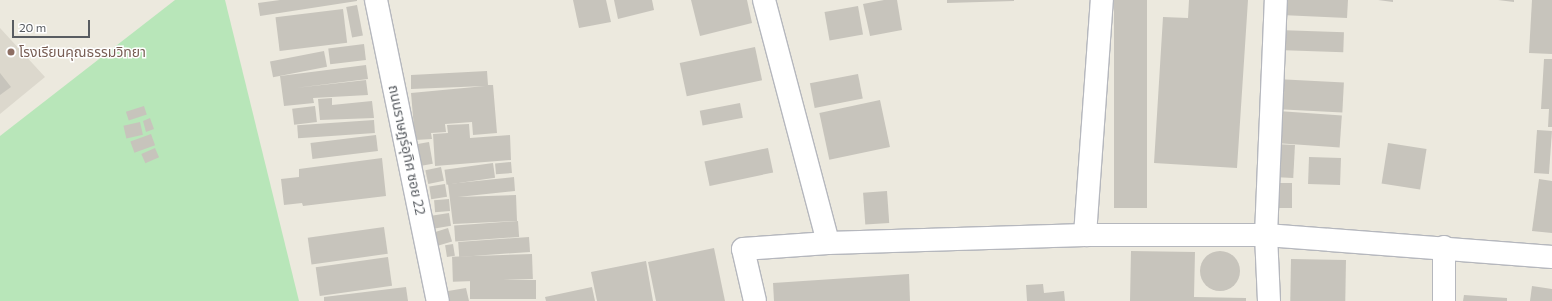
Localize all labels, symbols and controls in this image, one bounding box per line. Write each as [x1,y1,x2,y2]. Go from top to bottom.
scale bar [14,12,92,38]
text: 20 m [19,20,46,34]
place label: โรงเรียนคุณธรรมวิทยา [19,44,146,60]
marker: โรงเรียนคุณธรรมวิทยา [6,47,16,57]
street label: ถนนราษฎร์อุทิศ ซอย 22 [385,83,429,217]

